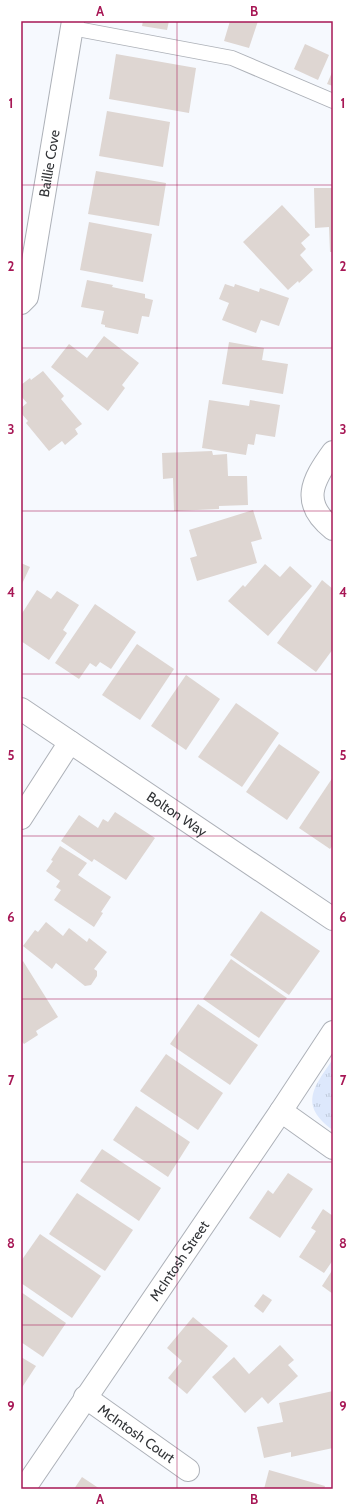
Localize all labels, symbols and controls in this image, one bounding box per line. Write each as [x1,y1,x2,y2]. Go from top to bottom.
text: A [96,3,105,19]
text: B [250,3,258,19]
text: 1 [9,95,13,111]
text: 1 [341,95,345,111]
street label: Baillie Cove [35,128,64,198]
text: 2 [8,258,15,274]
text: 2 [340,258,347,274]
text: 3 [7,421,15,437]
text: 3 [339,421,347,437]
text: 4 [7,584,15,600]
text: 4 [339,584,347,600]
text: 5 [8,747,15,763]
text: 5 [340,747,347,763]
street label: Bolton Way [143,787,211,841]
text: 6 [7,909,15,925]
text: 6 [339,909,347,925]
text: 7 [8,1072,15,1088]
text: 7 [340,1072,347,1088]
street label: McIntosh Street [145,1217,213,1304]
text: 8 [7,1235,15,1251]
text: 8 [339,1235,347,1251]
text: 9 [7,1398,15,1414]
text: 9 [339,1398,347,1414]
street label: McIntosh Court [94,1400,179,1467]
text: A [96,1491,105,1507]
text: B [250,1491,258,1507]

